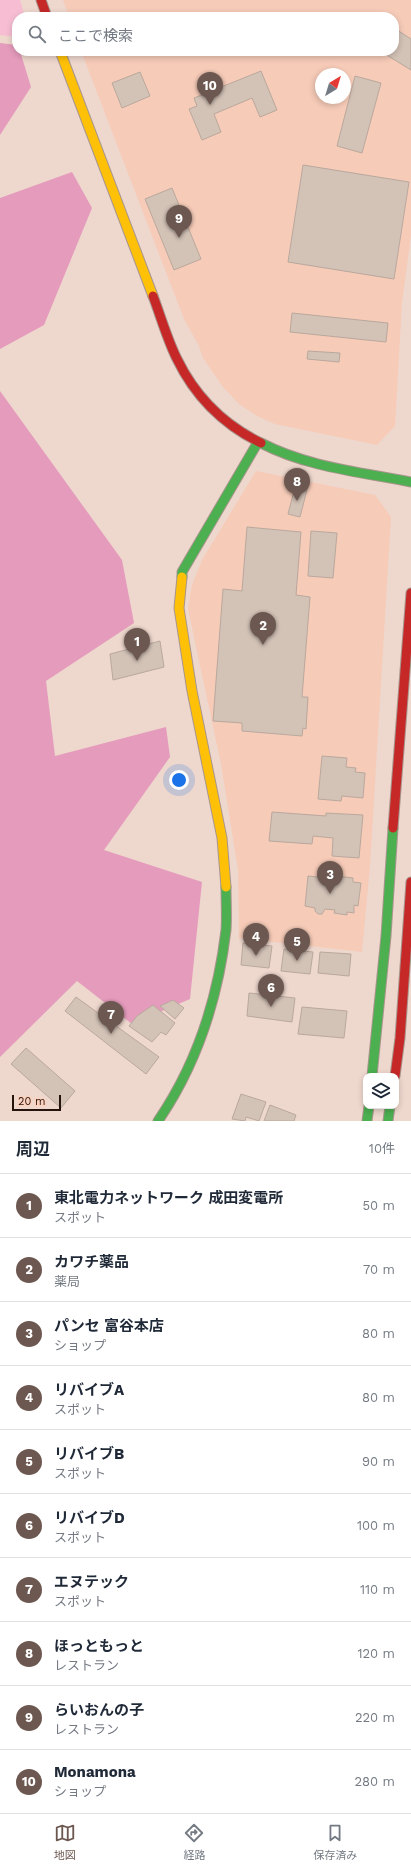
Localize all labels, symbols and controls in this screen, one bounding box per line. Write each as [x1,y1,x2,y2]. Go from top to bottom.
search box [12,12,399,56]
icon: search [26,23,48,45]
text: ここで検索 [58,27,133,45]
north arrow [315,68,351,104]
pin: 10 [197,72,223,105]
pin: 9 [166,205,192,238]
pin: 8 [284,468,310,501]
pin: 2 [250,612,276,645]
pin: 1 [124,628,150,661]
your location [169,770,189,790]
pin: 3 [317,861,343,894]
pin: 4 [243,923,269,956]
pin: 5 [284,928,310,961]
pin: 6 [258,974,284,1007]
pin: 7 [98,1001,124,1034]
map controls [363,1073,399,1109]
button: layers [363,1073,399,1109]
scale bar [12,1093,61,1112]
text: 20 m [18,1095,46,1108]
text: 周辺 [16,1139,50,1159]
text: 10件 [369,1141,395,1156]
text: 東北電力ネットワーク 成田変電所 [54,1189,283,1207]
text: 1 [26,1198,32,1213]
text: 50 m [363,1198,395,1213]
text: スポット [54,1210,106,1225]
text: カワチ薬品 [54,1253,129,1271]
text: 2 [25,1262,33,1277]
text: 70 m [363,1262,395,1277]
text: 薬局 [54,1274,80,1289]
text: パンセ 富谷本店 [54,1317,164,1335]
text: 3 [25,1326,33,1341]
text: 80 m [362,1326,395,1341]
text: ショップ [54,1338,106,1353]
text: リバイブA [54,1381,124,1399]
text: 4 [25,1390,33,1405]
text: 80 m [362,1390,395,1405]
text: スポット [54,1402,106,1417]
text: リバイブB [54,1445,124,1463]
text: 5 [25,1454,33,1469]
text: 90 m [362,1454,395,1469]
text: スポット [54,1466,106,1481]
text: リバイブD [54,1509,125,1527]
text: 6 [25,1518,33,1533]
text: 100 m [357,1518,395,1533]
text: スポット [54,1530,106,1545]
text: エヌテック [54,1573,129,1591]
text: 7 [25,1582,33,1597]
text: 110 m [360,1582,395,1597]
text: スポット [54,1594,106,1609]
text: ほっともっと [54,1637,144,1655]
text: 8 [25,1646,33,1661]
text: 120 m [357,1646,395,1661]
text: レストラン [54,1658,119,1673]
text: らいおんの子 [54,1701,144,1719]
text: 9 [25,1710,33,1725]
text: 220 m [355,1710,395,1725]
text: レストラン [54,1722,119,1737]
text: Monamona [54,1763,136,1781]
text: 10 [22,1774,36,1789]
text: 280 m [355,1774,395,1789]
text: ショップ [54,1784,106,1799]
tab: 地図 [54,1822,76,1862]
tab: 経路 [183,1822,205,1862]
tab: 保存済み [313,1822,357,1862]

